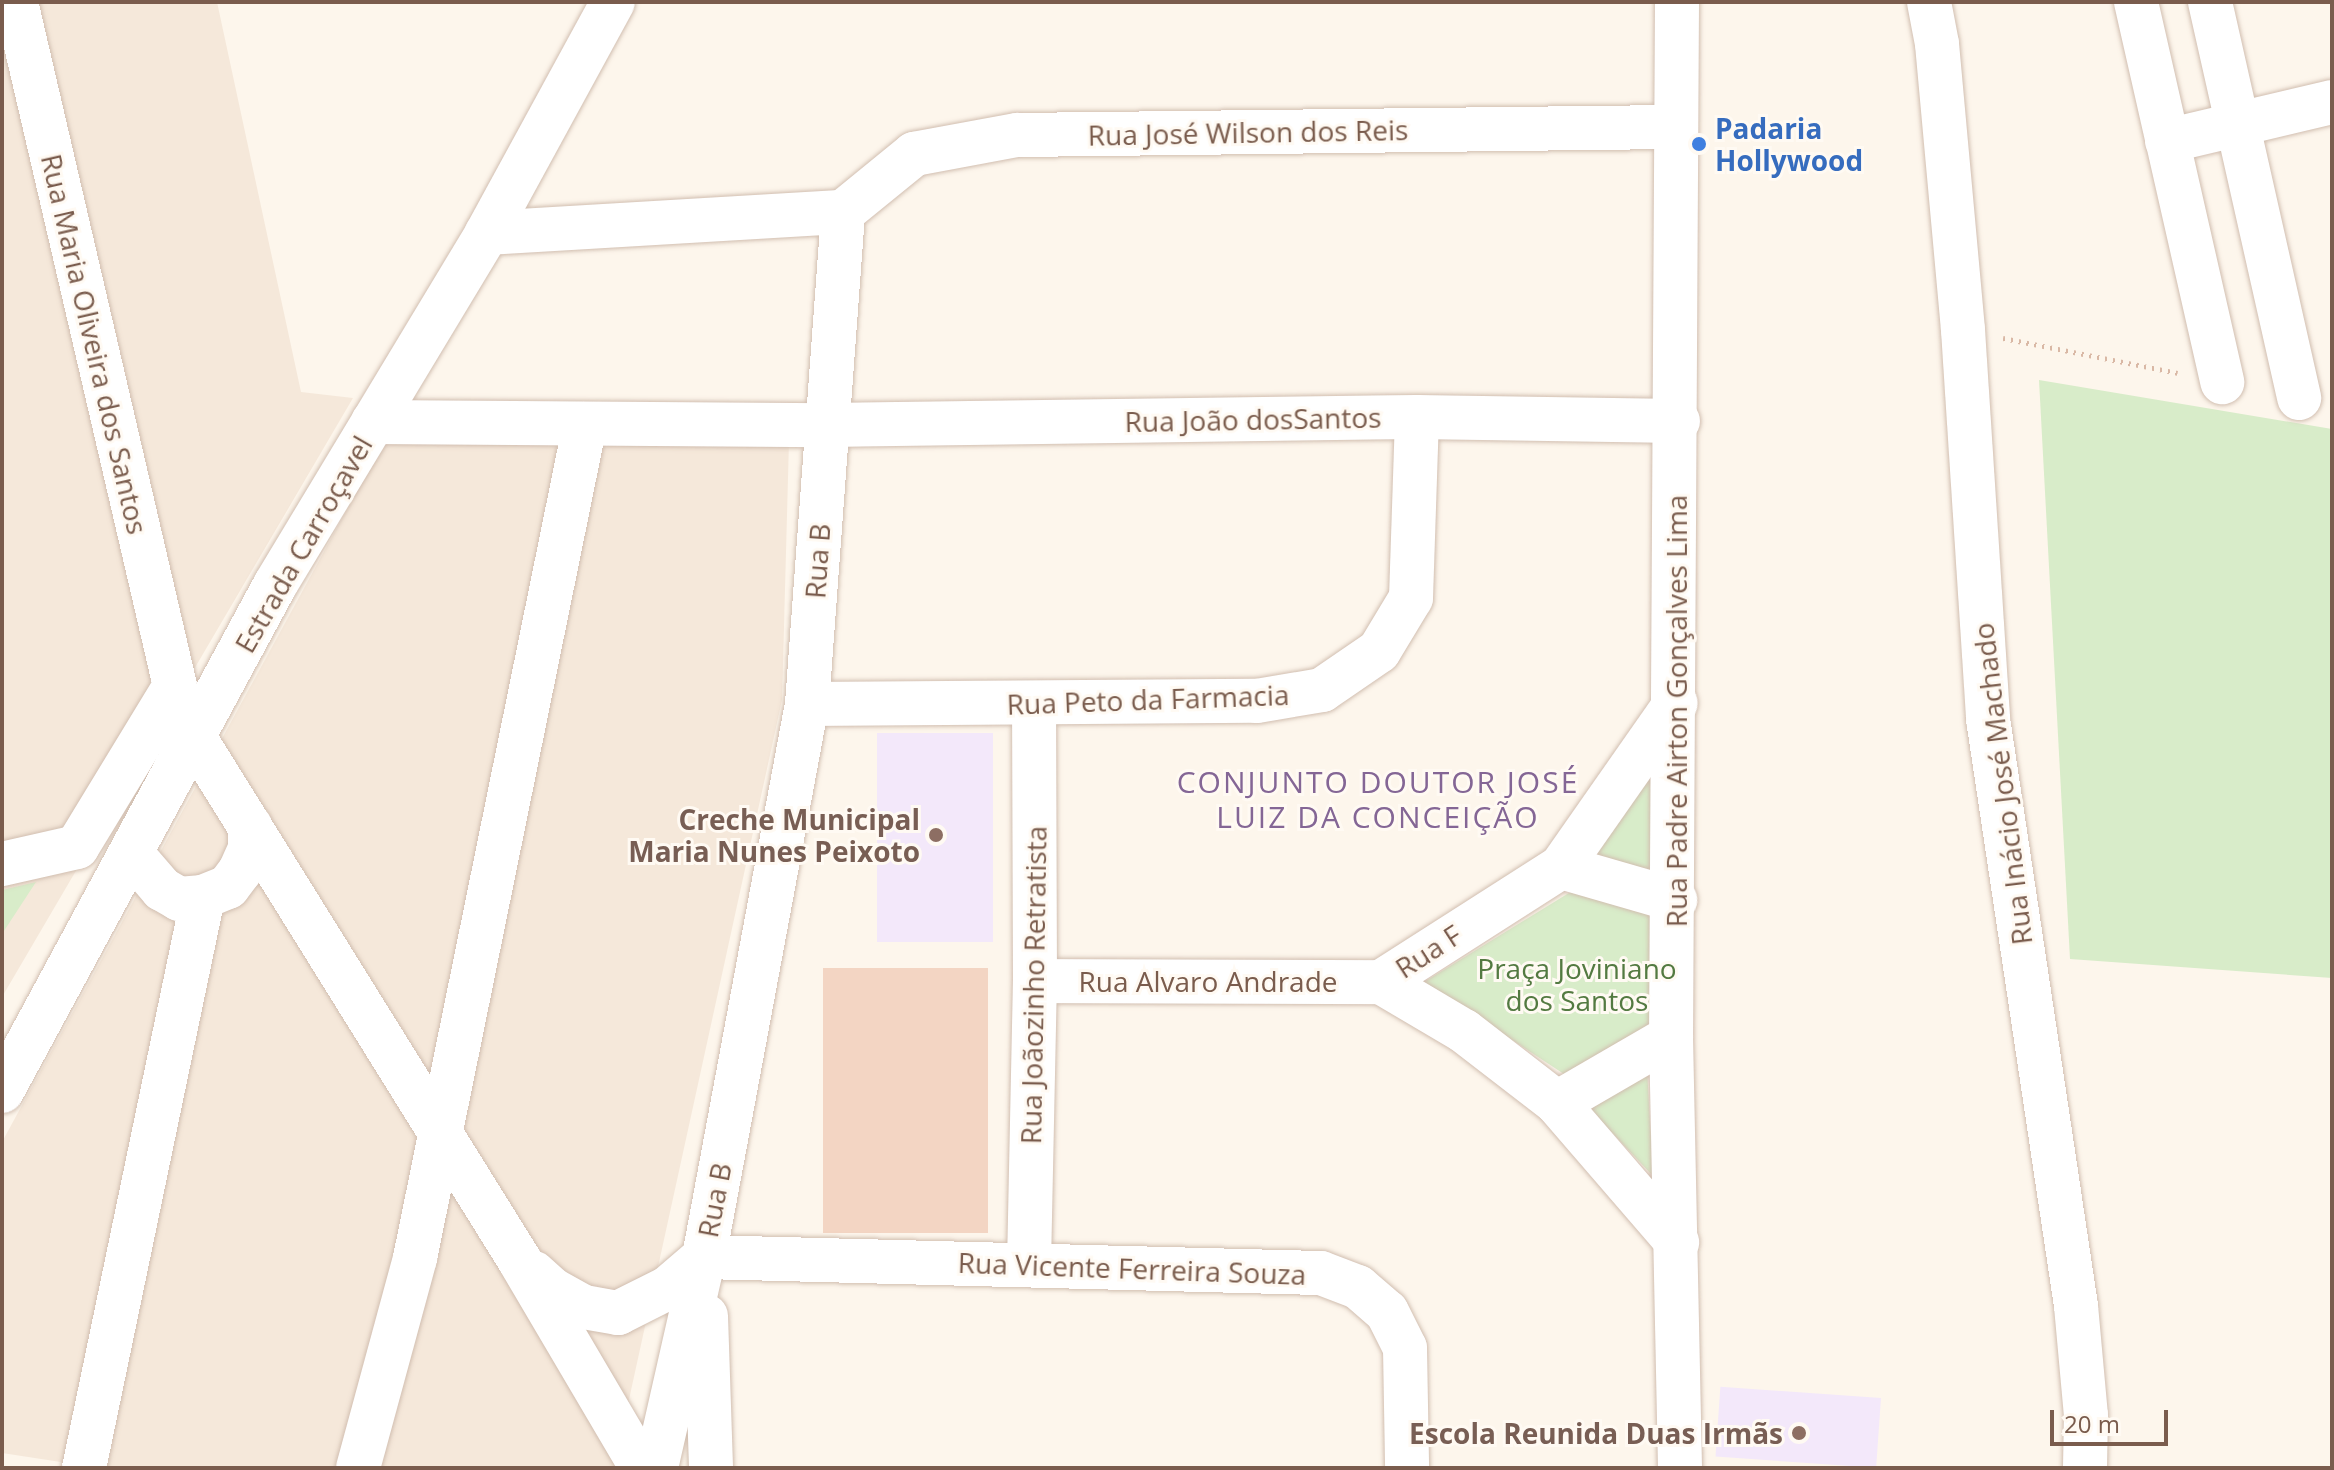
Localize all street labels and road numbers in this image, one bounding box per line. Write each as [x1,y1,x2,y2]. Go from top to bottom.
street label: Rua José Wilson dos Reis [1087,112,1409,152]
street label: Rua Maria Oliveira dos Santos [35,151,155,537]
street label: Rua João dosSantos [1124,400,1382,438]
street label: Estrada Carroçavel [227,430,379,658]
street label: Rua Padre Airton Gonçalves Lima [1659,495,1693,927]
street label: Rua B [798,522,836,600]
street label: Rua Inácio José Machado [1966,621,2038,947]
street label: Rua Peto da Farmacia [1006,677,1290,721]
street label: Rua Joãozinho Retratista [1013,825,1053,1145]
street label: Rua F [1389,917,1467,985]
street label: Rua Alvaro Andrade [1078,964,1338,998]
street label: Rua B [690,1160,738,1240]
street label: Rua Vicente Ferreira Souza [957,1245,1307,1291]

